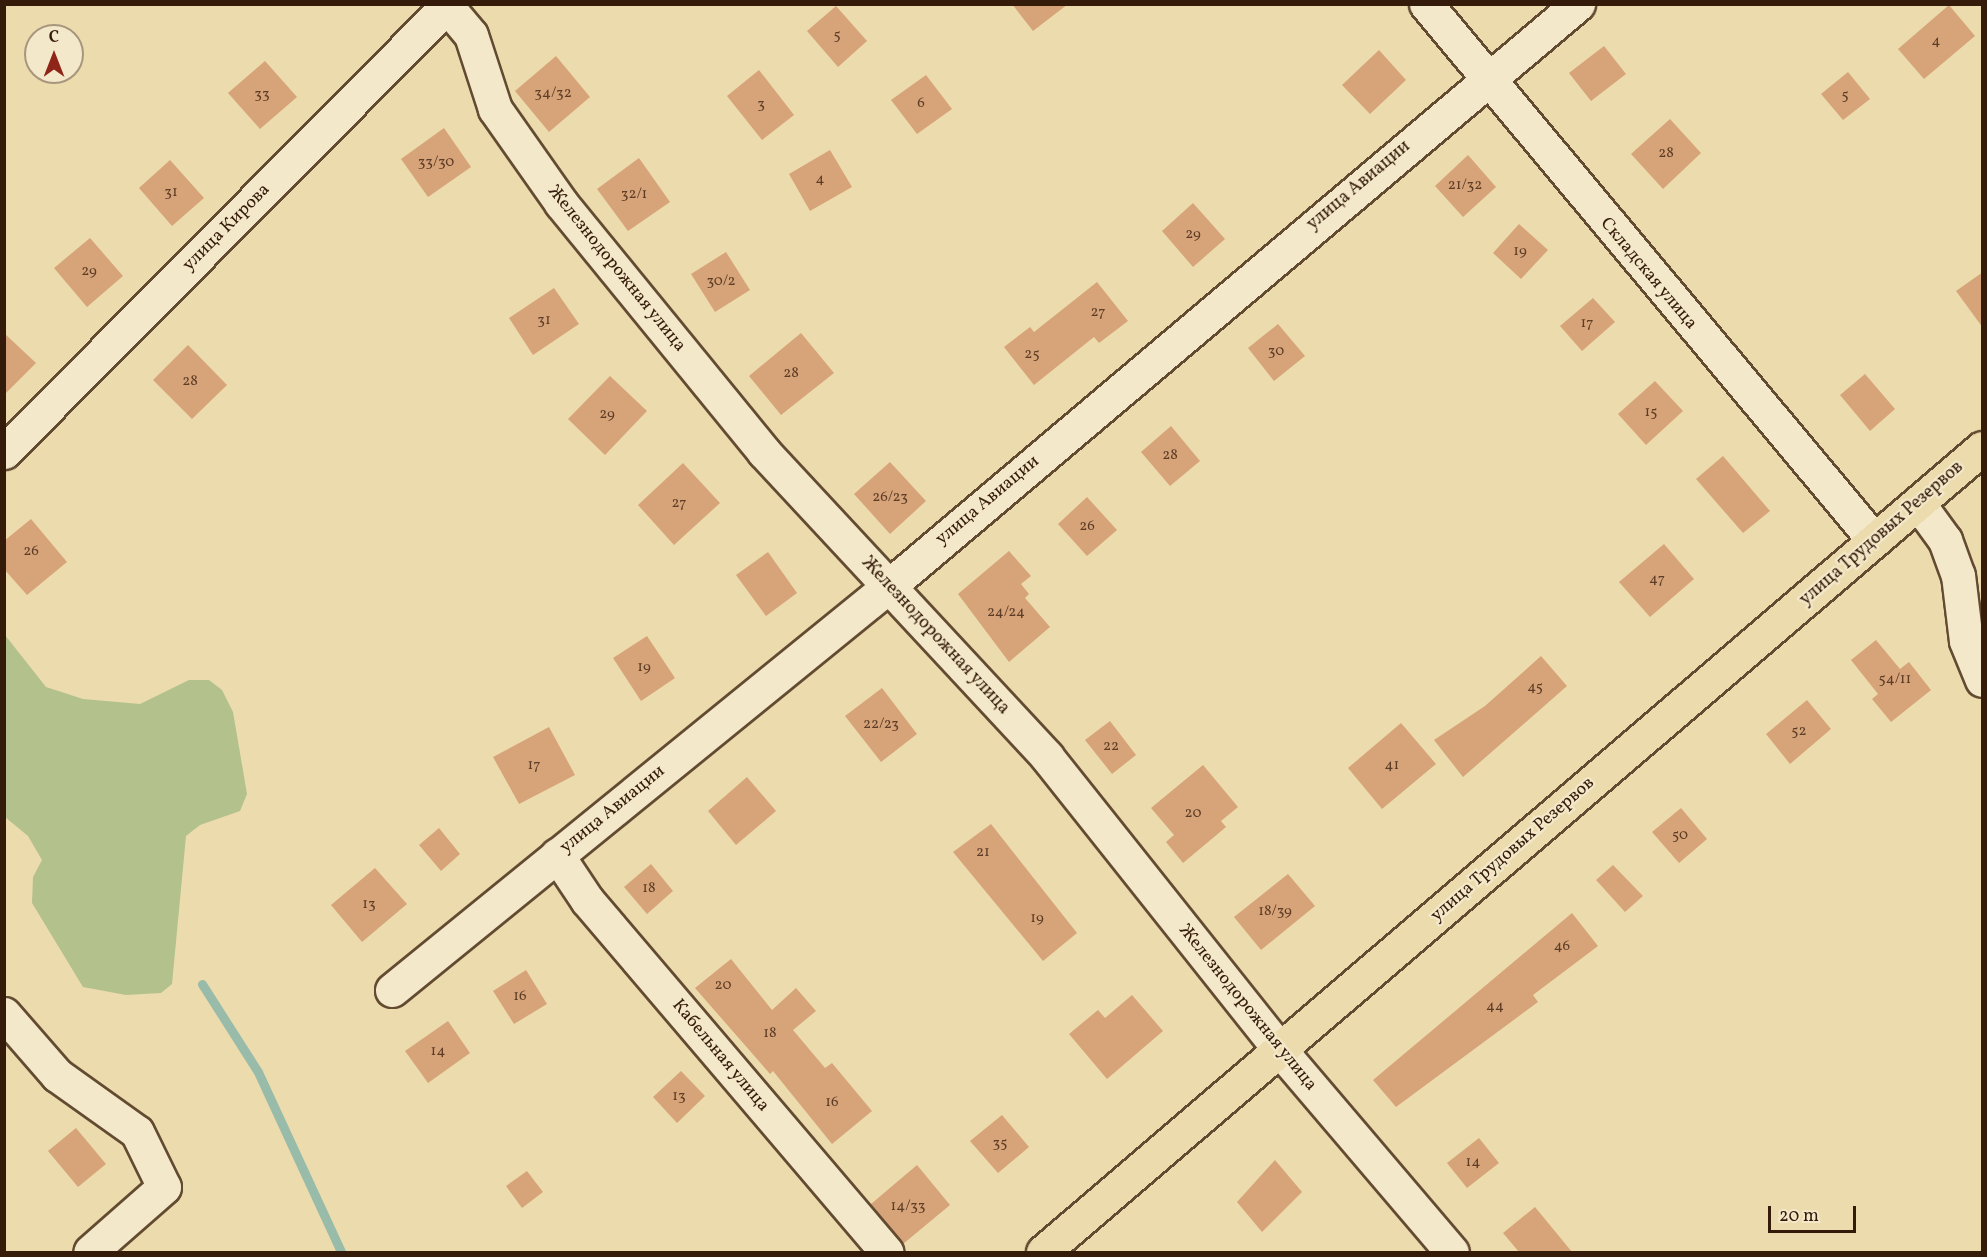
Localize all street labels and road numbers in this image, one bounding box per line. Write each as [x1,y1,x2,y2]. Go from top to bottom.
street label: улица Авиации [1303,136,1415,236]
street label: улица Кирова [179,180,275,276]
street label: Железнодорожная улица [542,181,690,357]
street label: Складская улица [1595,213,1701,335]
street label: улица Авиации [932,451,1044,551]
street label: улица Трудовых Резервов [1795,457,1969,611]
street label: Железнодорожная улица [856,552,1014,720]
street label: улица Авиации [556,761,670,859]
street label: улица Трудовых Резервов [1426,773,1600,927]
street label: Железнодорожная улица [1173,920,1321,1096]
street label: Кабельная улица [666,995,774,1117]

